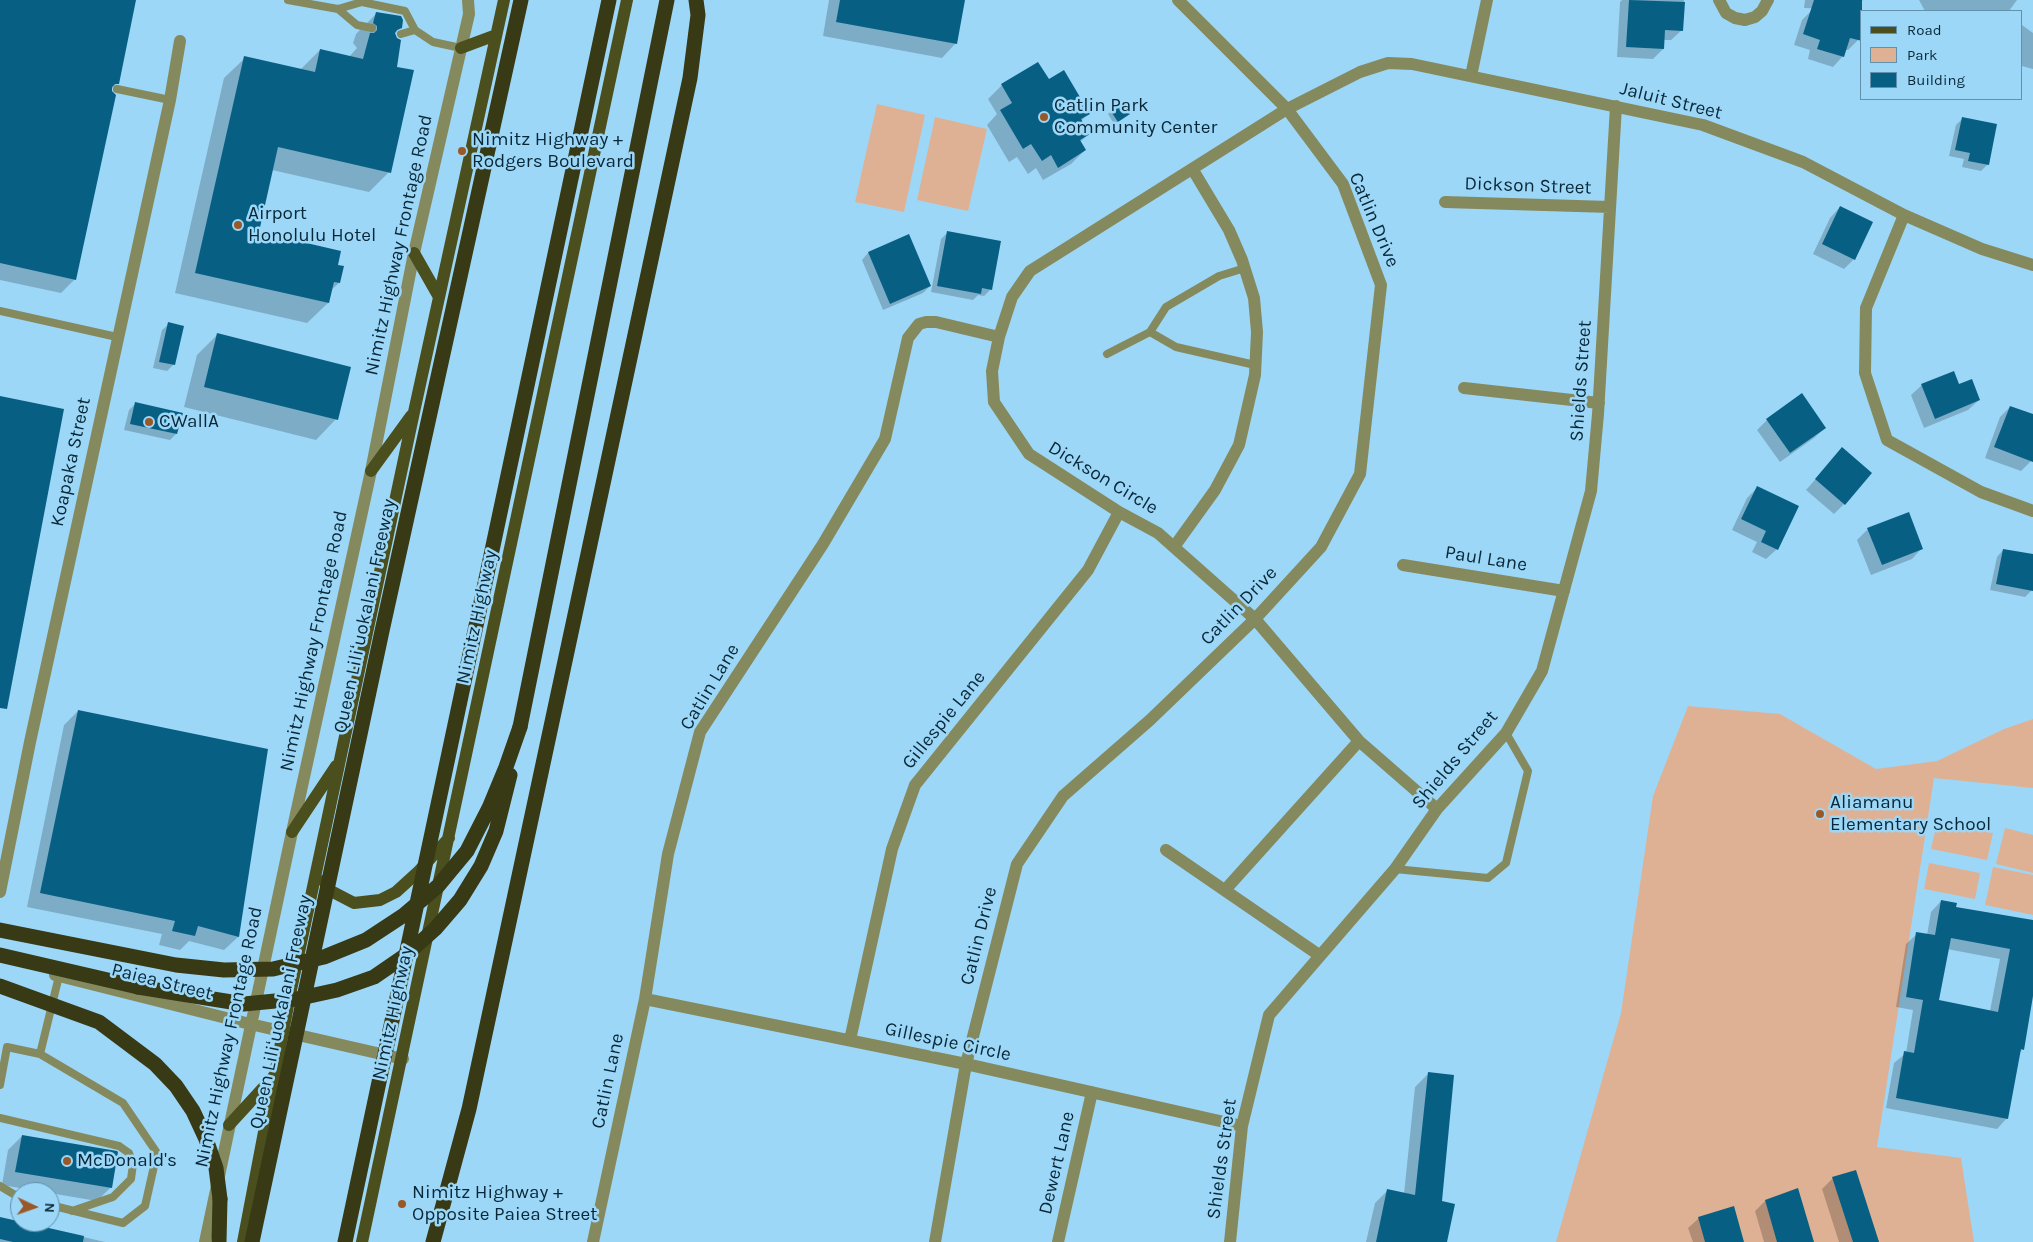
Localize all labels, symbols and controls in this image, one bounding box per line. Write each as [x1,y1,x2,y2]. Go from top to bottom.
legend [1860,10,2023,100]
text: Road [1907,21,1942,39]
text: Park [1907,46,1937,64]
text: Building [1907,71,1965,89]
street label: Jaluit Street [1618,77,1724,125]
place label: Catlin Park Community Center [1054,95,1217,139]
marker: Catlin Park Community Center [1038,111,1050,123]
street label: Nimitz Highway Frontage Road [360,113,438,377]
place label: Nimitz Highway + Rodgers Boulevard [472,129,634,173]
marker: Nimitz Highway + Rodgers Boulevard [456,145,468,157]
street label: Catlin Drive [1344,169,1404,271]
street label: Dickson Street [1464,172,1592,200]
place label: Airport Honolulu Hotel [248,203,376,247]
marker: Airport Honolulu Hotel [232,219,244,231]
street label: Shields Street [1565,320,1597,442]
street label: Koapaka Street [46,395,96,529]
place label: CWallA [159,411,219,433]
marker: CWallA [143,416,155,428]
street label: Dickson Circle [1044,436,1162,520]
street label: Queen Liliʻuokalani Freeway [329,497,401,735]
street label: Nimitz Highway Frontage Road [275,509,353,773]
street label: Paul Lane [1443,541,1529,577]
street label: Nimitz Highway [452,548,502,686]
street label: Catlin Drive [1196,562,1282,650]
street label: Catlin Lane [675,640,745,734]
street label: Gillespie Lane [897,666,991,774]
street label: Shields Street [1407,706,1503,814]
place label: Aliamanu Elementary School [1830,792,1991,836]
marker: Aliamanu Elementary School [1814,808,1826,820]
street label: Catlin Drive [956,884,1002,988]
street label: Queen Liliʻuokalani Freeway [245,893,317,1131]
street label: Nimitz Highway Frontage Road [190,905,268,1169]
street label: Nimitz Highway [368,944,418,1082]
street label: Paiea Street [109,958,215,1006]
street label: Gillespie Circle [883,1018,1013,1066]
street label: Catlin Lane [587,1031,629,1131]
street label: Shields Street [1202,1097,1242,1221]
street label: Dewert Lane [1034,1109,1080,1217]
place label: McDonald's [77,1150,177,1172]
marker: McDonald's [61,1155,73,1167]
north arrow [10,1182,60,1232]
place label: Nimitz Highway + Opposite Paiea Street [412,1182,597,1226]
marker: Nimitz Highway + Opposite Paiea Street [396,1198,408,1210]
text: N [41,1202,58,1213]

